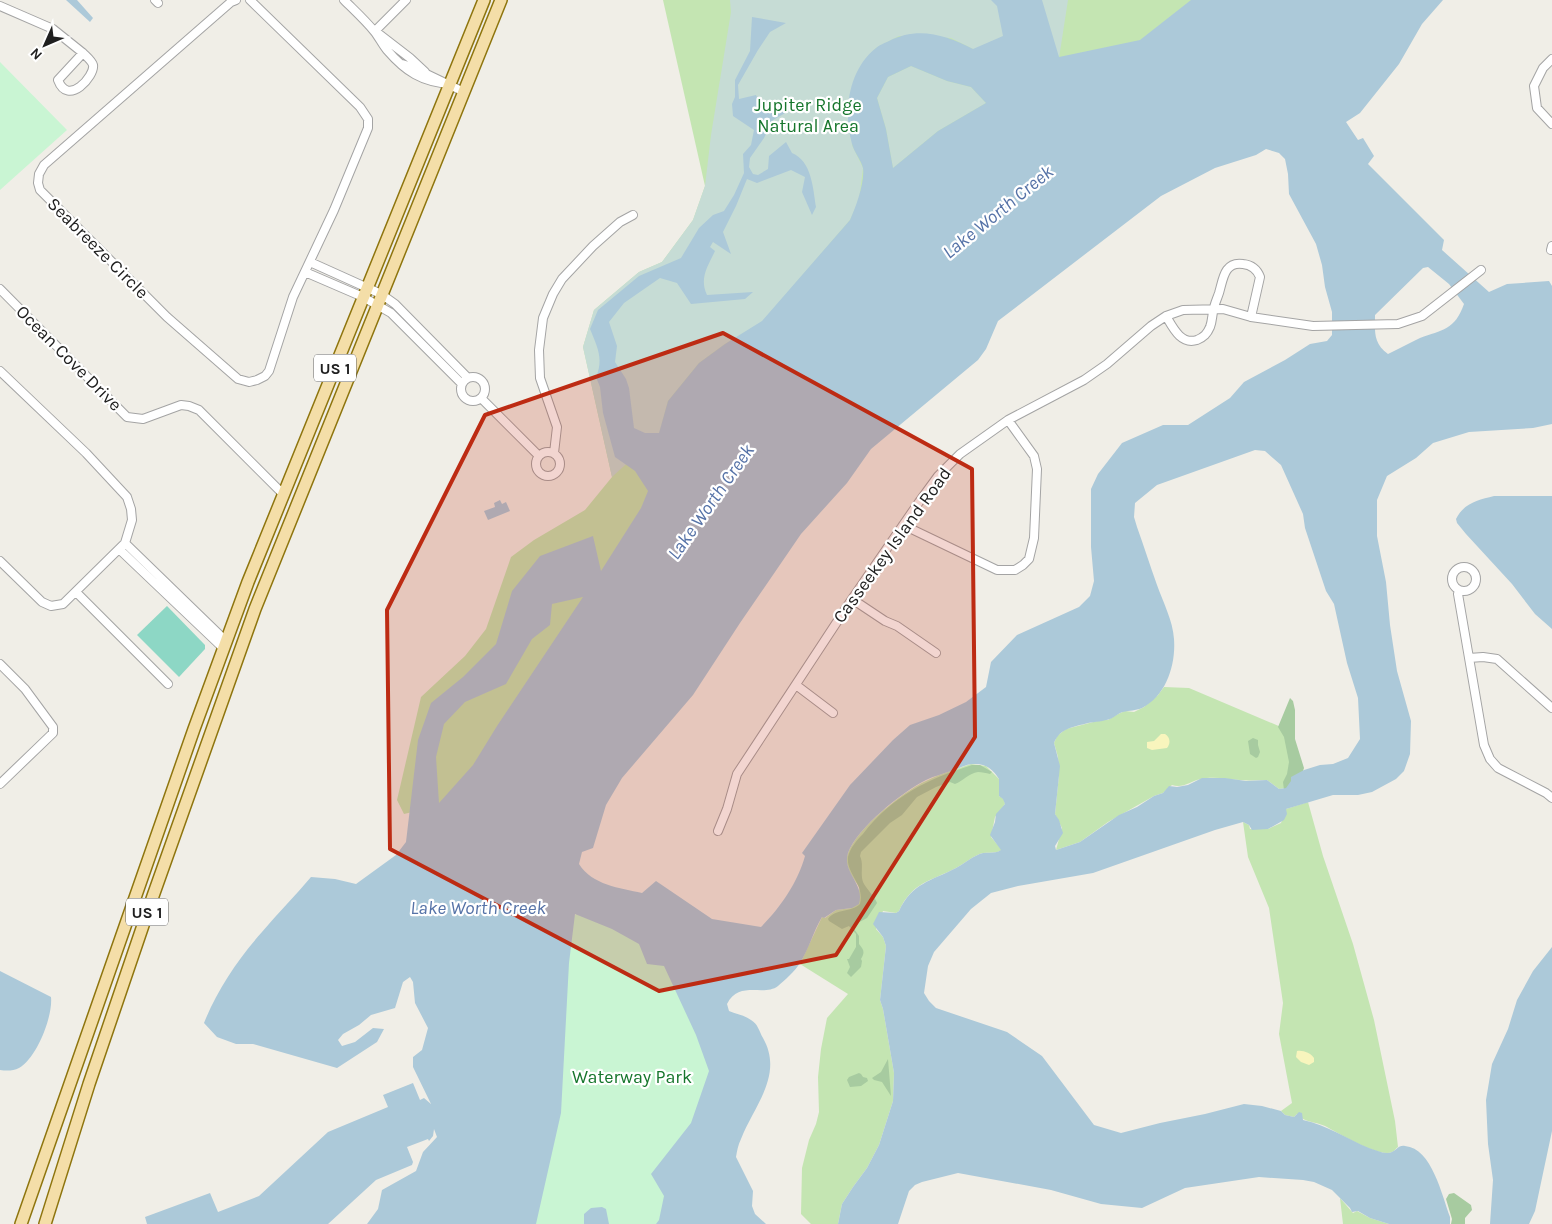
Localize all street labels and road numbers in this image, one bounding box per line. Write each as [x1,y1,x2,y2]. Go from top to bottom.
street label: Seabreeze Circle [43,193,153,303]
street label: Ocean Cove Drive [11,300,127,416]
road number: US 1 [314,354,356,382]
street label: Casseekey Island Road [828,463,956,627]
road number: US 1 [126,899,168,926]

